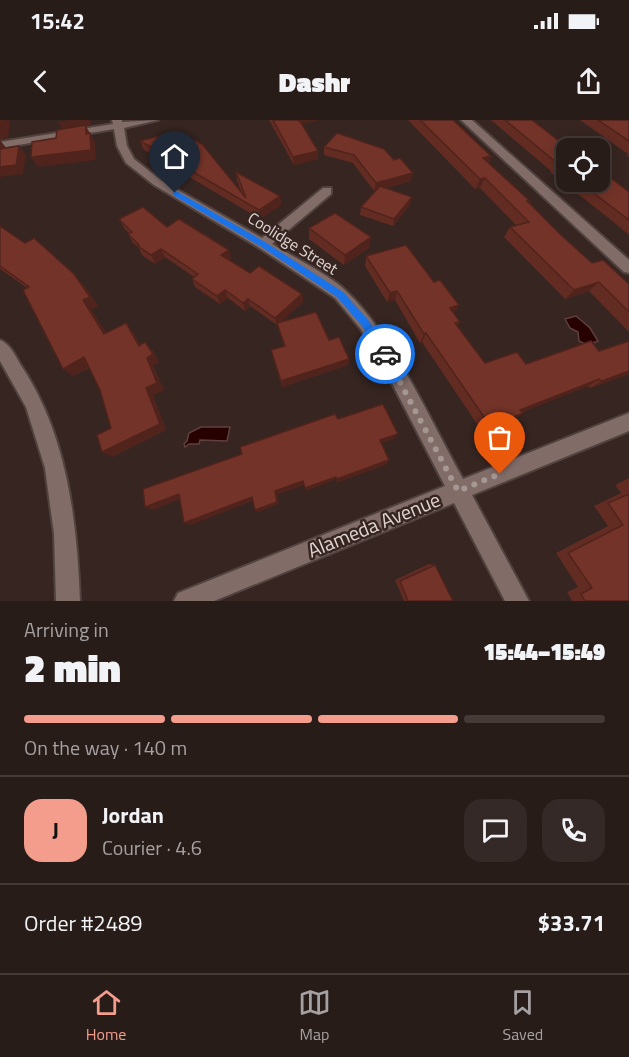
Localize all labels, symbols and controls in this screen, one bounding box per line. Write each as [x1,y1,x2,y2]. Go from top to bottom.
text: 15:42 [30,4,85,38]
text: Dashr [279,61,350,102]
icon: back [24,65,57,98]
icon: share [572,65,605,98]
pin [149,131,200,193]
map controls [556,138,610,192]
button: locate [556,138,610,192]
icon: home [158,140,191,173]
street label: Coolidge Street [243,206,343,280]
courier [355,324,415,384]
icon: car [369,338,402,371]
pin [474,412,525,474]
icon: bag [483,421,516,454]
street label: Alameda Avenue [303,484,445,565]
text: Arriving in [24,614,109,645]
text: 15:44–15:49 [483,635,605,669]
text: 2 min [24,638,121,697]
text: On the way · 140 m [24,732,187,763]
text: Jordan [102,798,164,832]
button: chat [464,799,527,862]
button: phone [542,799,605,862]
text: J [52,813,59,847]
text: Courier · 4.6 [102,832,202,863]
text: Order #2489 [24,906,143,940]
text: $33.71 [538,906,605,940]
tab: Home [86,986,126,1046]
tab: Map [298,986,331,1046]
tab: Saved [502,986,543,1046]

